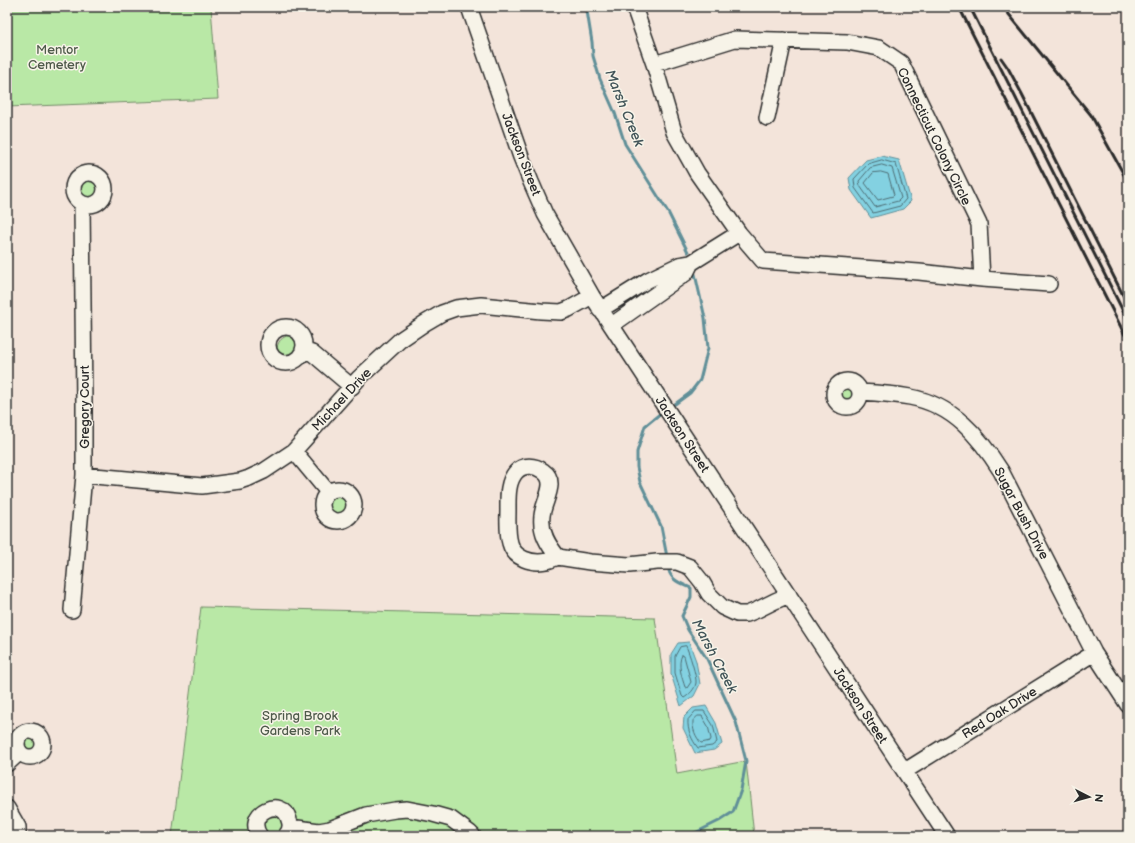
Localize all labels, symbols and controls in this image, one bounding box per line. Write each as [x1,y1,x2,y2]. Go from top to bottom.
park label: Mentor Cemetery [28,42,86,73]
street label: Connecticut Colony Circle [894,65,975,208]
water label: Marsh Creek [601,67,648,150]
street label: Jackson Street [498,111,544,198]
street label: Gregory Court [77,365,93,449]
street label: Michael Drive [308,365,375,435]
street label: Jackson Street [652,394,713,476]
street label: Sugar Bush Drive [990,465,1052,563]
water label: Marsh Creek [688,616,742,697]
street label: Jackson Street [830,665,891,747]
street label: Red Oak Drive [959,683,1040,742]
park label: Spring Brook Gardens Park [260,708,341,739]
north arrow [1069,777,1109,817]
text: N [1092,793,1105,803]

